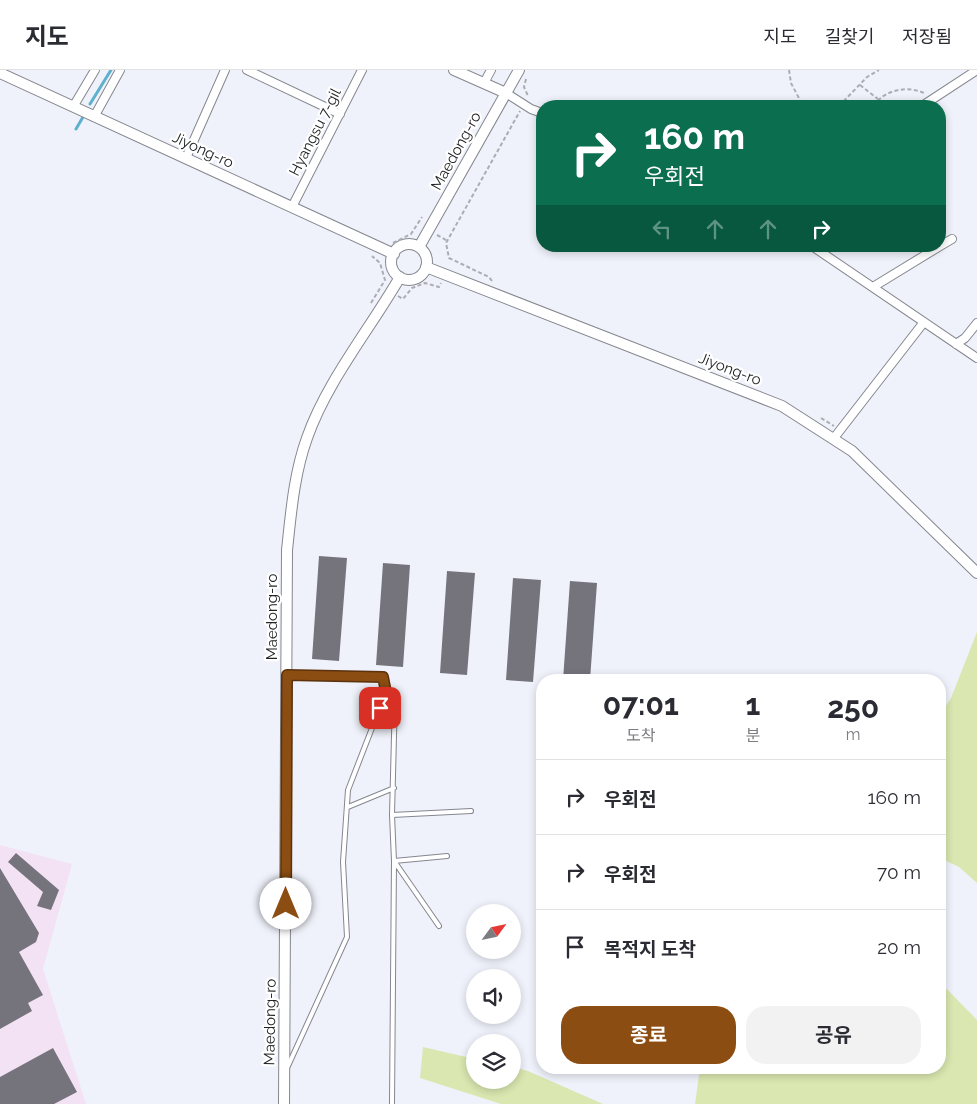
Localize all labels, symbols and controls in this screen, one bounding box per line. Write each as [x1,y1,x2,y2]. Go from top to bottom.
text: 지도 [25,22,69,51]
text: 지도 [764,26,797,47]
text: 길찾기 [825,26,874,47]
text: 저장됨 [902,26,952,47]
street label: Hyangsu 7-gil [285,84,345,179]
street label: Maedong-ro [427,109,485,193]
text: 160 m [644,116,745,157]
icon: right [561,120,626,185]
street label: Jiyong-ro [169,128,237,172]
text: 우회전 [644,163,705,189]
icon: left [648,215,676,243]
icon: ahead [701,215,729,243]
icon: ahead [754,215,782,243]
icon: right [807,215,835,243]
street label: Jiyong-ro [696,349,764,389]
street label: Maedong-ro [263,574,281,660]
pin [359,687,401,729]
text: 07:01 [603,687,679,722]
text: 1 [746,687,760,722]
text: 250 [827,690,879,725]
icon: arrive [366,694,394,722]
text: m [846,725,861,744]
text: 도착 [626,726,655,745]
text: 분 [746,726,760,745]
icon: right [561,783,589,811]
text: 160 m [867,786,921,808]
text: 우회전 [604,788,656,810]
icon: right [561,858,589,886]
text: 70 m [877,861,921,883]
text: 우회전 [604,863,656,885]
position arrow [259,877,311,929]
north arrow [466,904,521,959]
map controls [466,904,521,1089]
icon: arrive [561,933,589,961]
text: 20 m [877,936,921,958]
text: 목적지 도착 [604,938,696,960]
button: sound [466,969,521,1024]
street label: Maedong-ro [260,978,280,1065]
button: 종료 [561,1006,736,1064]
button: 공유 [746,1006,921,1064]
button: layers [466,1034,521,1089]

